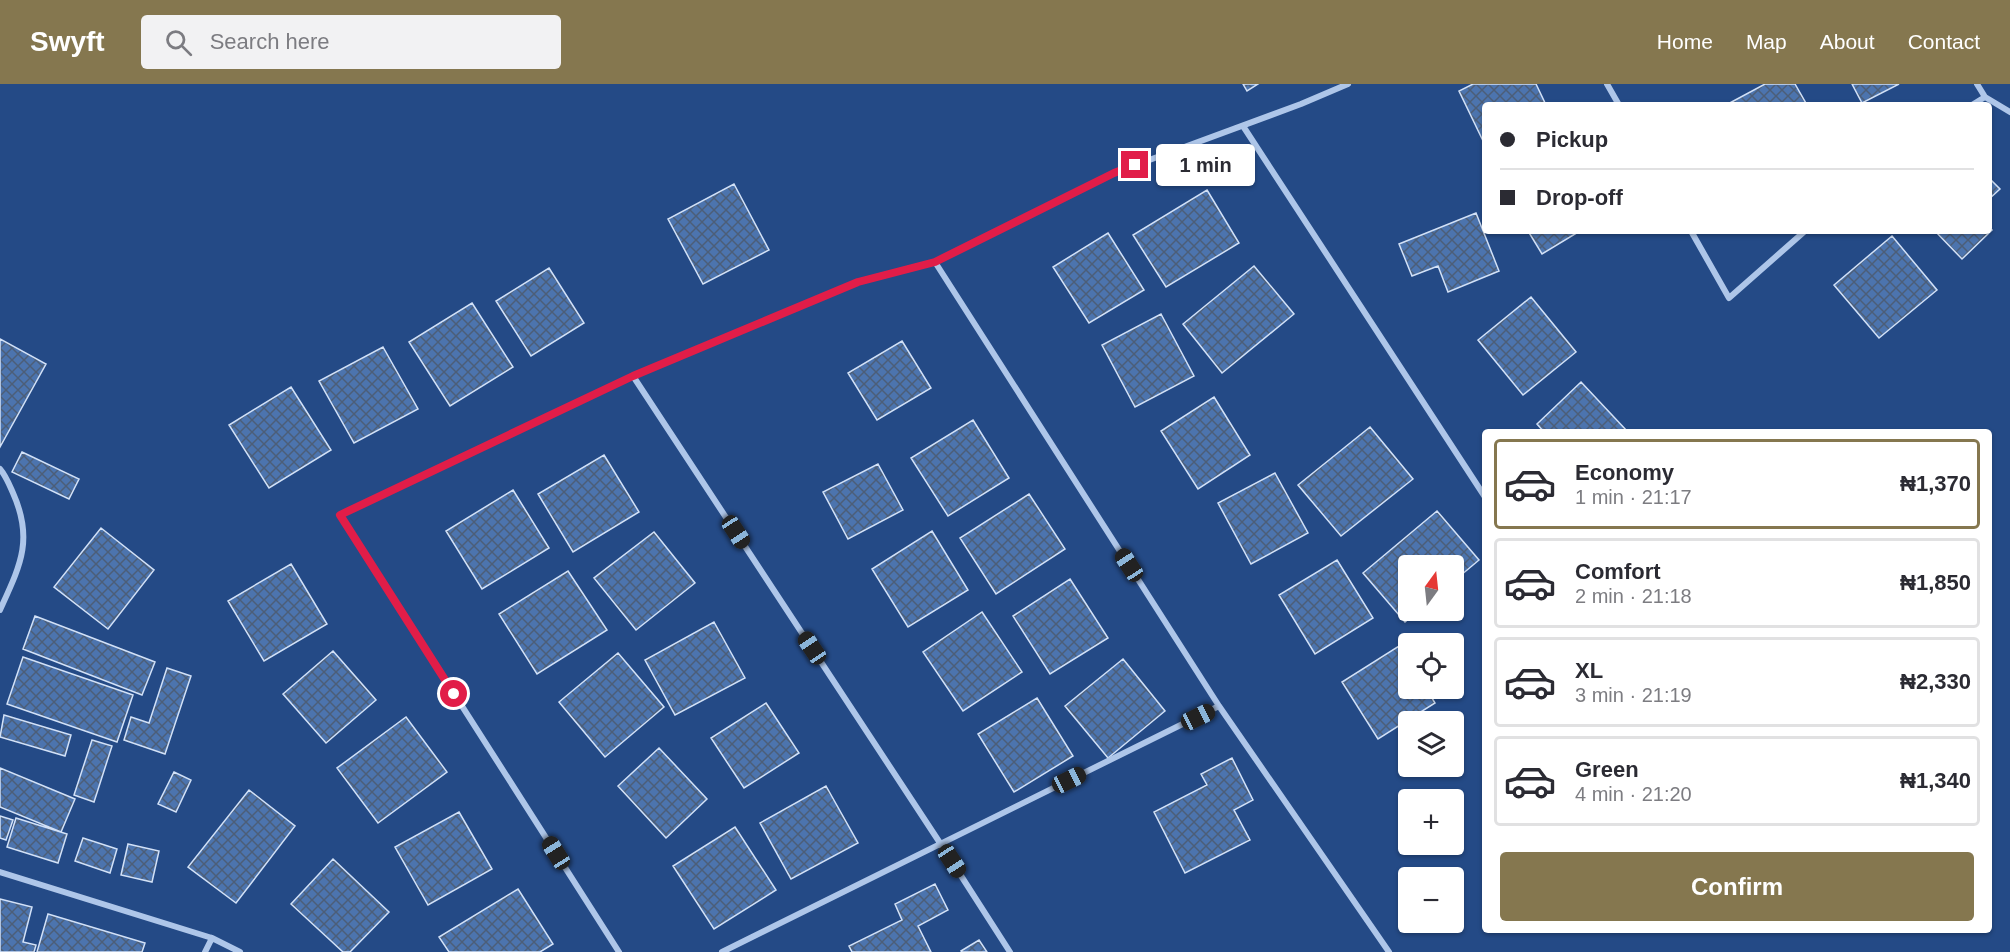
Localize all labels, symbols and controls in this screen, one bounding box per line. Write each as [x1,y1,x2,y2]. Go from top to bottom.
search box [141,15,561,69]
text: Swyft [30,26,105,57]
icon: search [162,26,195,59]
text: Search here [210,29,330,54]
text: Home [1657,30,1713,53]
text: Map [1746,30,1787,53]
text: About [1820,30,1875,53]
text: Contact [1908,30,1980,53]
text: Pickup [1536,127,1608,152]
callout: 1 min [1156,144,1255,186]
route end [1121,151,1148,178]
text: 1 min [1179,154,1232,176]
text: Drop-off [1536,185,1623,210]
icon: car [1503,457,1557,511]
text: Economy [1575,460,1674,485]
text: ₦1,370 [1900,471,1971,496]
text: 1 min · 21:17 [1575,486,1692,508]
car [719,512,753,552]
car [1112,545,1146,585]
north arrow [1398,555,1464,621]
map controls [1398,555,1464,933]
icon: car [1503,556,1557,610]
text: Comfort [1575,559,1661,584]
text: ₦1,850 [1900,570,1971,595]
text: 2 min · 21:18 [1575,585,1692,607]
car [794,628,830,668]
button: locate [1398,633,1464,699]
icon: car [1503,655,1557,709]
text: XL [1575,658,1603,683]
text: ₦2,330 [1900,669,1971,694]
route start [440,680,467,707]
text: 3 min · 21:19 [1575,684,1692,706]
car [1178,701,1218,733]
button: layers [1398,711,1464,777]
icon: car [1503,754,1557,808]
text: Green [1575,757,1639,782]
car [1049,764,1089,796]
text: ₦1,340 [1900,768,1971,793]
text: 4 min · 21:20 [1575,783,1692,805]
button: + [1398,789,1464,855]
car [539,833,573,873]
car [935,841,969,881]
button: Confirm [1500,852,1974,921]
button: − [1398,867,1464,933]

